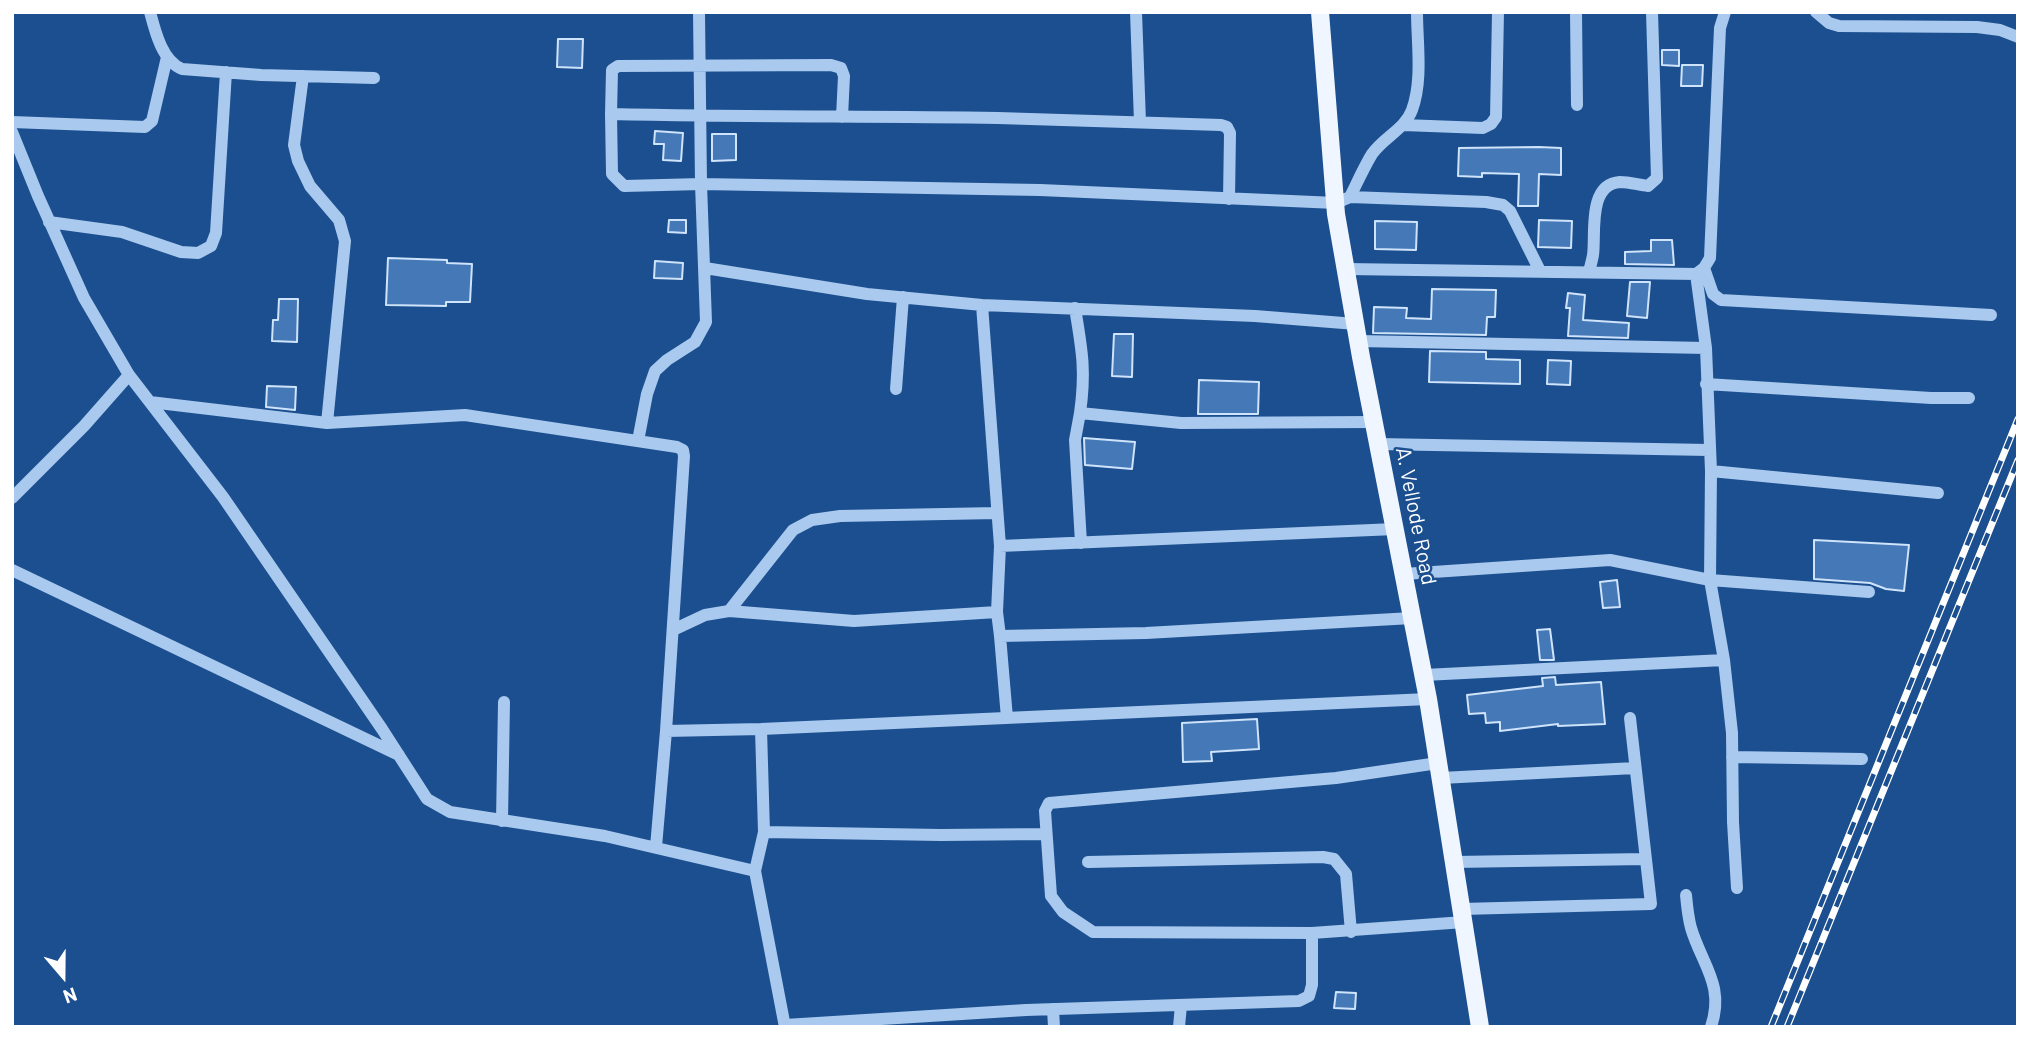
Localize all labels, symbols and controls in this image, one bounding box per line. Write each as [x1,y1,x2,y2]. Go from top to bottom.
street label: A. Vellode Road [1390,445,1442,587]
north arrow [28,941,98,1011]
text: N [60,983,80,1009]

